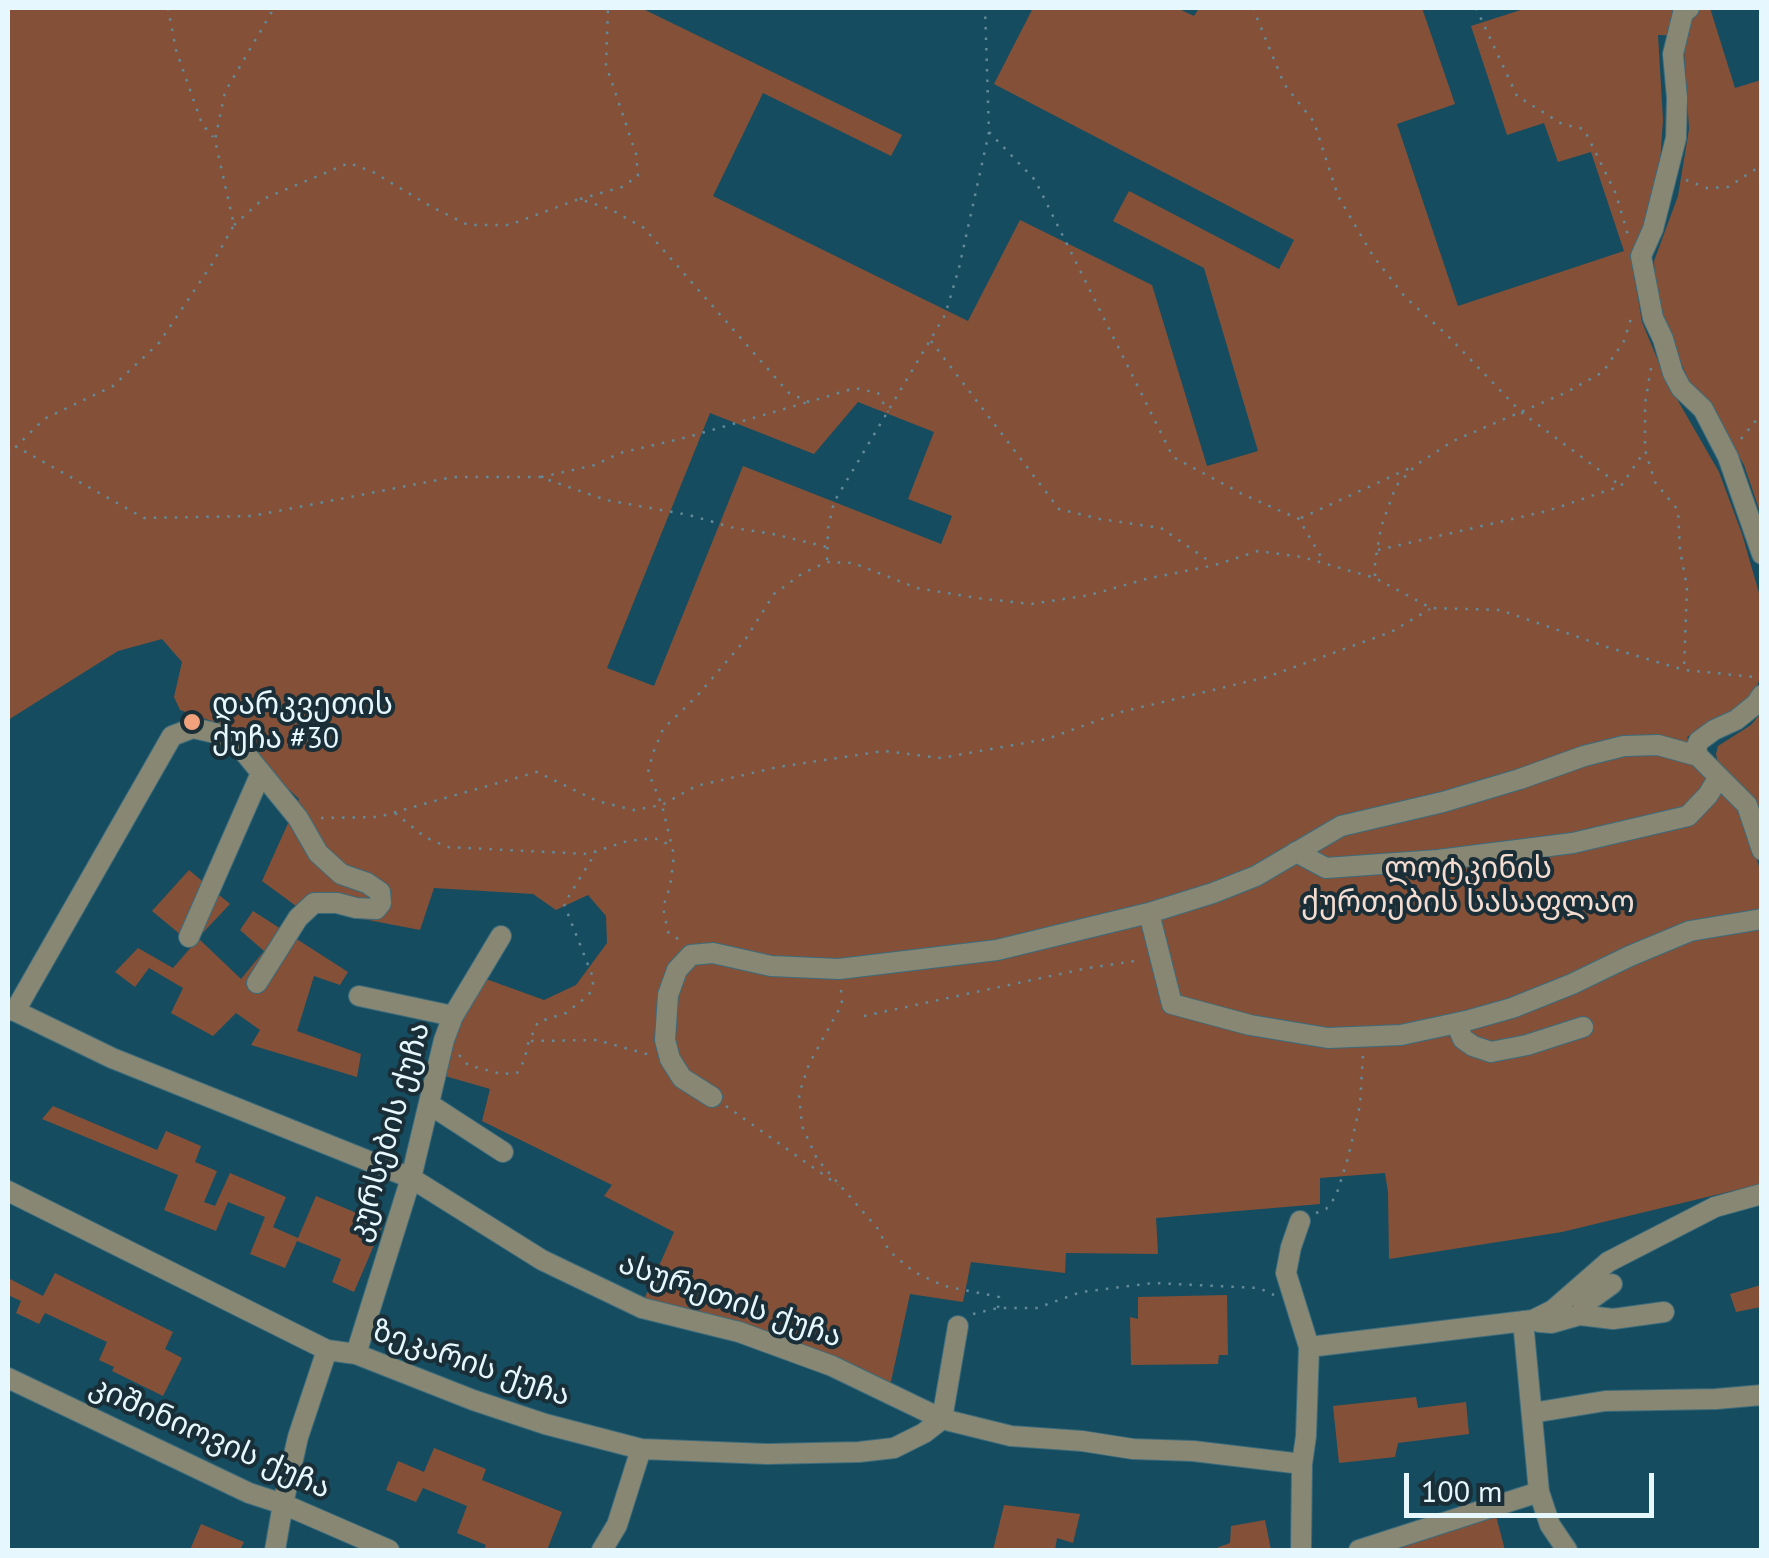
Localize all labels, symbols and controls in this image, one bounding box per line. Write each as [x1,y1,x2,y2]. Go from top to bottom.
place label: დარკვეთის ქუჩა #30 [212,687,393,758]
marker: დარკვეთის ქუჩა #30 [181,711,203,733]
park label: ლოტკინის ქურთების სასაფლაო [1301,851,1635,922]
street label: კურსების ქუჩა [342,1018,438,1246]
street label: ასურეთის ქუჩა [614,1246,846,1356]
street label: ზეკარის ქუჩა [367,1313,575,1415]
street label: კიშინიოვის ქუჩა [84,1369,336,1507]
scale bar [1409,1453,1659,1515]
text: 100 m [1421,1471,1502,1510]

